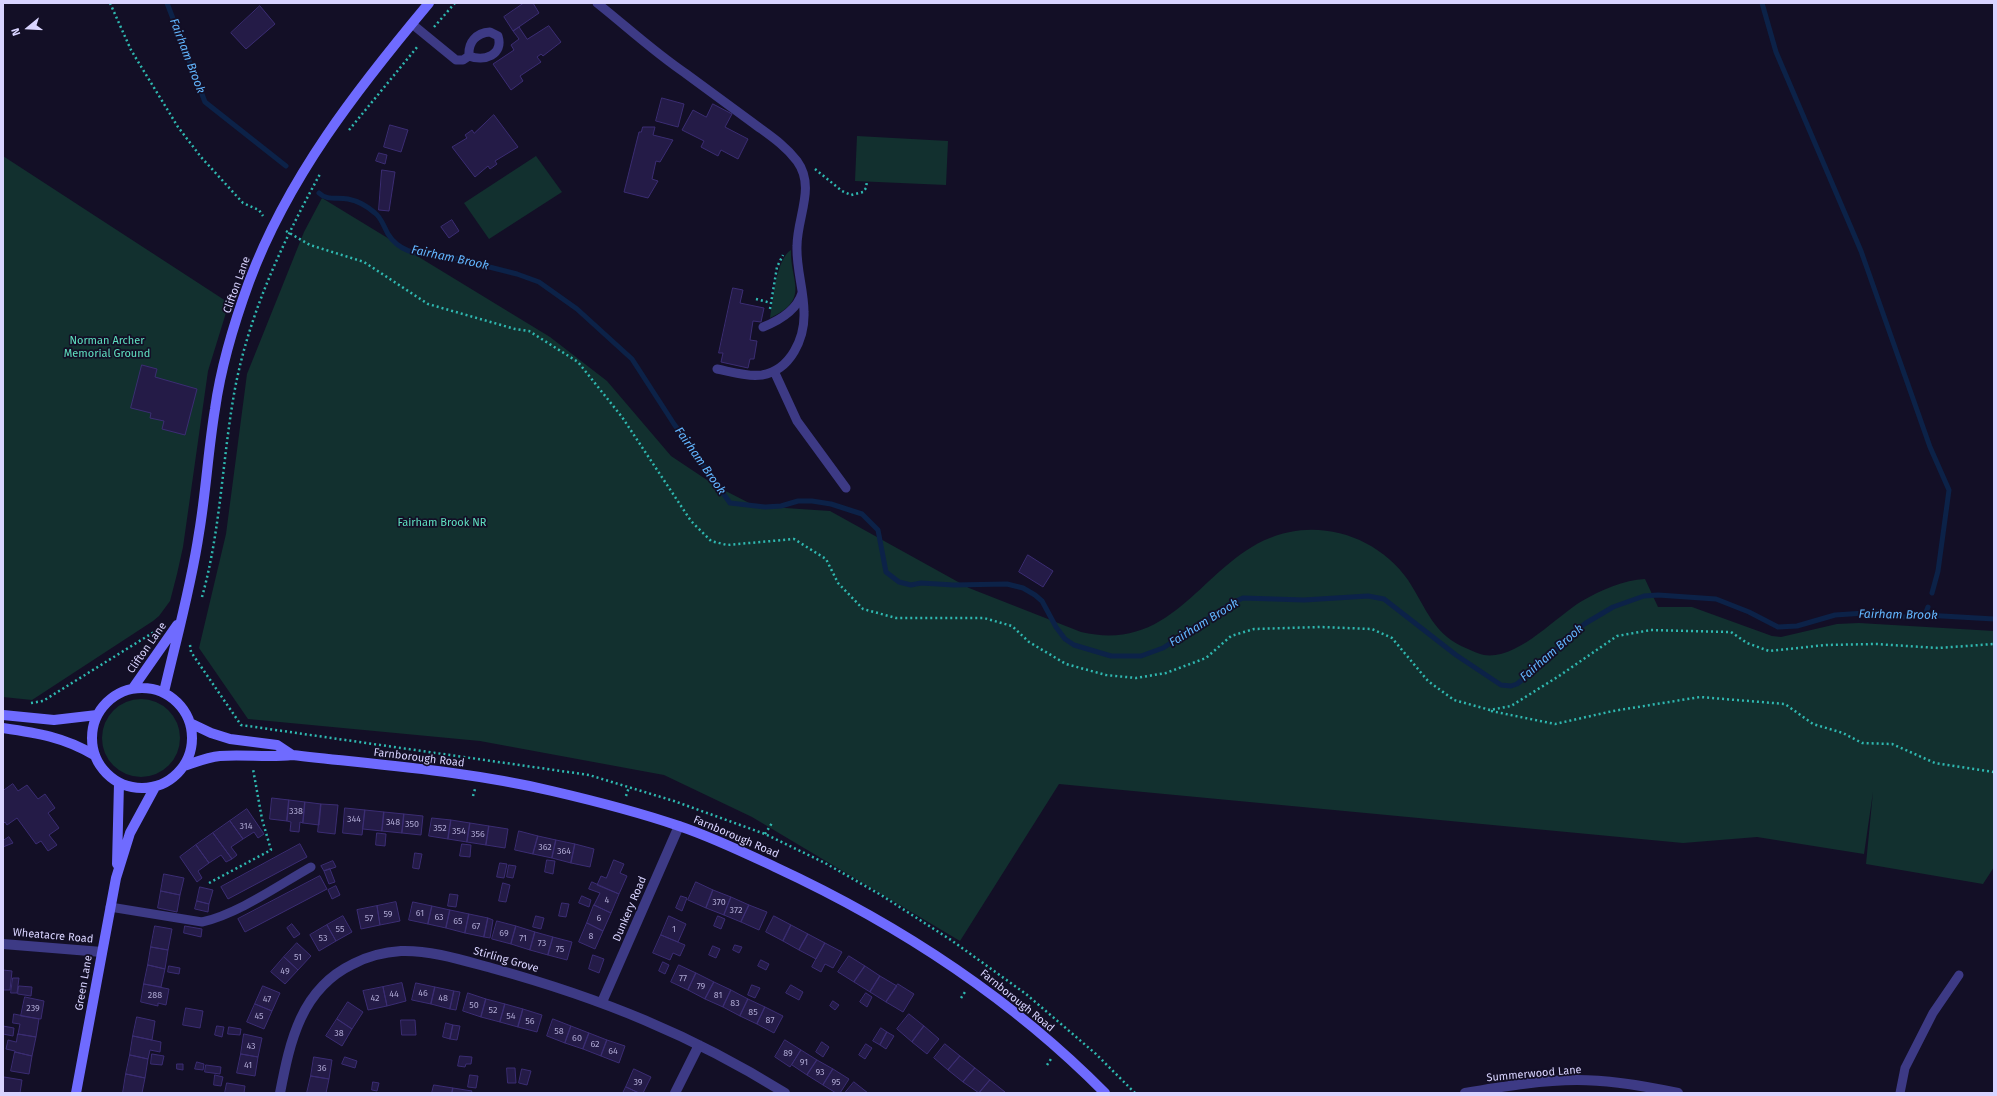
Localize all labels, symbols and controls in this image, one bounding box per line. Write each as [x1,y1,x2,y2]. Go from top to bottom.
north arrow [8,8,48,48]
water label: Fairham Brook [166,17,208,95]
text: N [9,26,23,37]
water label: Fairham Brook [410,243,490,273]
street label: Clifton Lane [221,255,253,315]
park label: Norman Archer Memorial Ground [64,334,150,360]
water label: Fairham Brook [671,424,729,498]
park label: Fairham Brook NR [397,516,487,530]
water label: Fairham Brook [1167,596,1241,650]
water label: Fairham Brook [1858,607,1938,623]
street label: Clifton Lane [125,620,169,676]
water label: Fairham Brook [1517,622,1587,684]
street label: Farnborough Road [373,746,465,770]
house number: 338 [289,806,303,816]
street label: Farnborough Road [691,813,781,861]
house number: 344 [347,814,361,824]
house number: 348 [386,817,400,827]
house number: 350 [405,819,419,829]
house number: 314 [240,821,252,831]
house number: 352 [433,823,447,833]
house number: 354 [452,826,466,836]
house number: 356 [471,829,485,839]
house number: 362 [538,842,552,852]
house number: 364 [557,846,571,856]
street label: Dunkery Road [610,874,650,944]
house number: 4 [605,895,609,905]
house number: 370 [712,897,726,907]
house number: 372 [730,905,742,915]
house number: 61 [416,908,424,918]
house number: 59 [383,909,393,919]
house number: 63 [434,912,444,922]
house number: 57 [365,913,373,923]
house number: 6 [597,913,601,923]
house number: 65 [453,916,463,926]
house number: 67 [472,921,480,931]
house number: 55 [336,924,344,934]
house number: 1 [672,924,676,934]
street label: Wheatacre Road [12,926,94,946]
house number: 69 [499,928,509,938]
house number: 8 [589,931,593,941]
house number: 53 [319,933,327,943]
house number: 71 [519,933,527,943]
house number: 73 [538,938,546,948]
street label: Stirling Grove [472,944,540,976]
house number: 75 [556,944,564,954]
house number: 51 [294,952,302,962]
street label: Green Lane [73,954,95,1012]
house number: 49 [280,966,290,976]
street label: Farnborough Road [977,967,1057,1035]
house number: 77 [679,973,687,983]
house number: 79 [697,981,705,991]
house number: 46 [418,988,428,998]
house number: 44 [389,989,399,999]
house number: 288 [148,990,162,1000]
house number: 81 [714,990,722,1000]
house number: 42 [370,993,380,1003]
house number: 48 [438,993,448,1003]
house number: 47 [263,994,271,1004]
house number: 83 [730,998,740,1008]
house number: 50 [469,1000,479,1010]
house number: 239 [26,1003,40,1013]
house number: 52 [489,1005,497,1015]
house number: 85 [748,1007,758,1017]
house number: 45 [254,1011,264,1021]
house number: 54 [506,1011,516,1021]
house number: 87 [766,1015,774,1025]
house number: 56 [525,1016,535,1026]
house number: 58 [554,1026,564,1036]
house number: 38 [334,1028,344,1038]
house number: 60 [572,1033,582,1043]
house number: 62 [590,1039,600,1049]
house number: 43 [246,1041,256,1051]
house number: 64 [608,1046,618,1056]
house number: 89 [783,1048,793,1058]
house number: 91 [800,1057,808,1067]
house number: 41 [244,1060,252,1070]
house number: 36 [317,1063,327,1073]
street label: Summerwood Lane [1486,1063,1582,1085]
house number: 93 [815,1067,825,1077]
house number: 39 [633,1077,643,1087]
house number: 95 [831,1077,841,1087]

